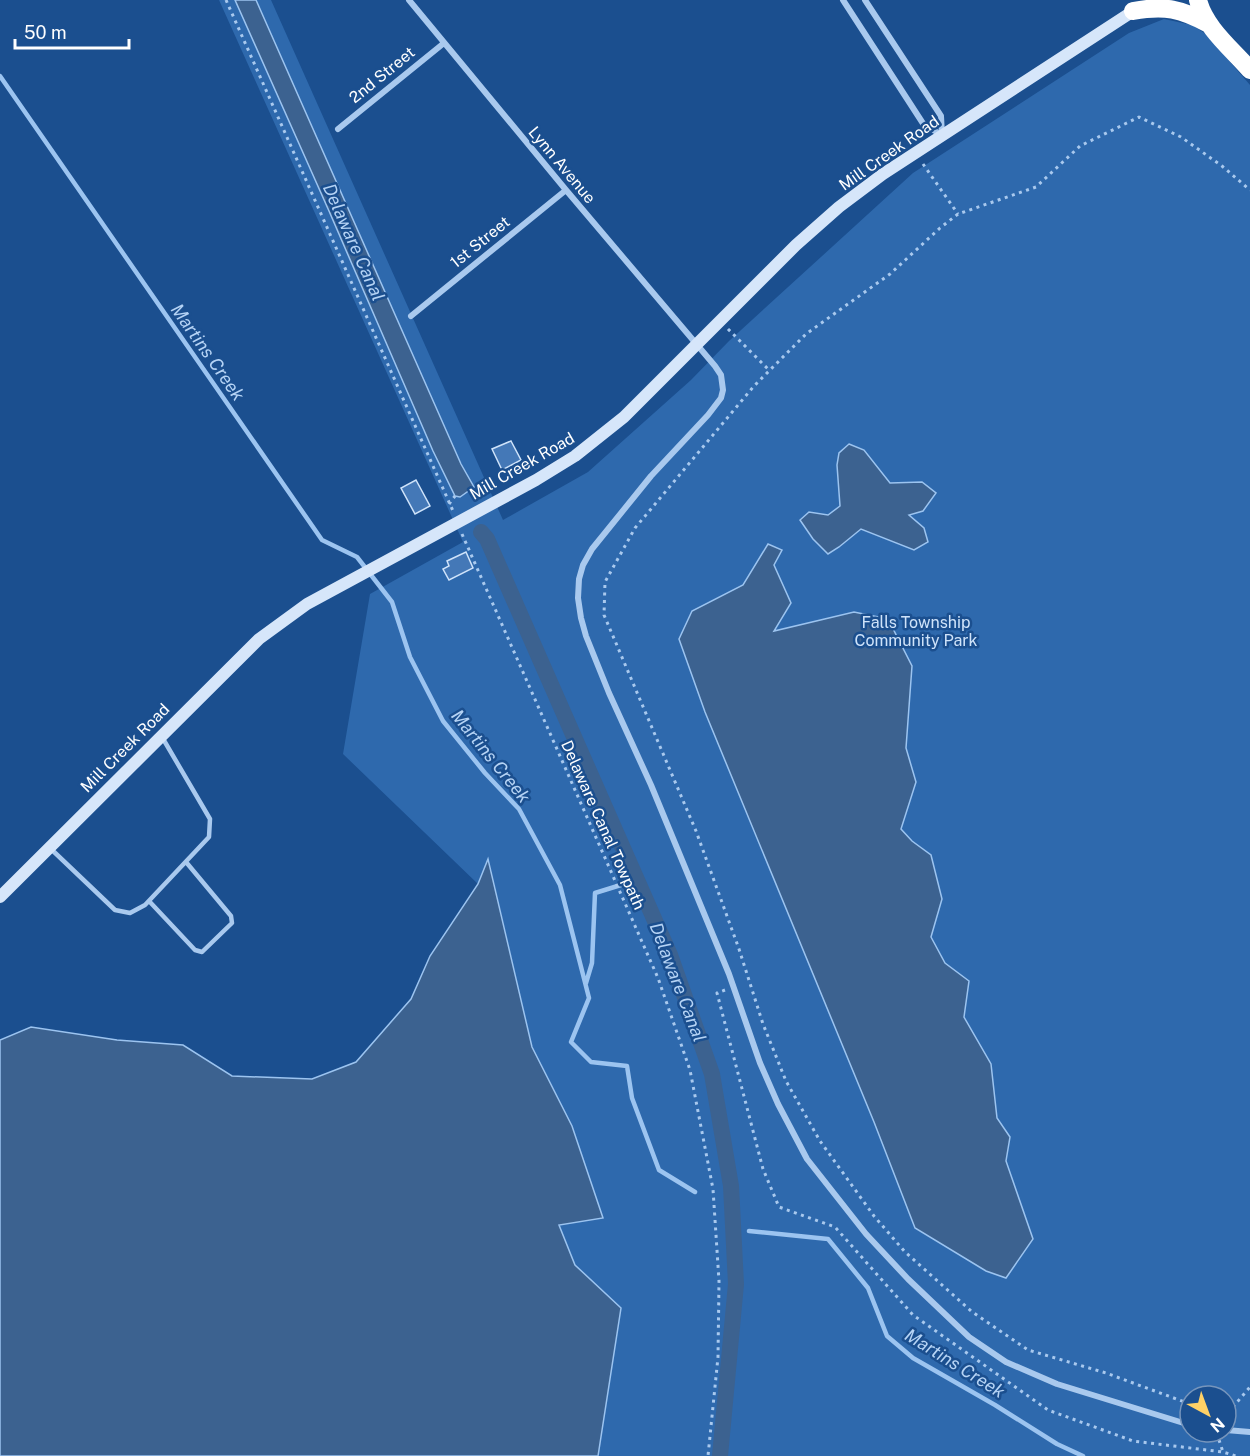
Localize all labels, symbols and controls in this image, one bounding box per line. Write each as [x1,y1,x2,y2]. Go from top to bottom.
scale bar [15,12,129,50]
text: 50 m [24,22,67,43]
street label: 2nd Street [345,43,419,107]
street label: Mill Creek Road [835,111,943,195]
street label: Lynn Avenue [524,123,600,207]
water label: Delaware Canal [319,180,389,304]
street label: 1st Street [446,212,514,272]
water label: Martins Creek [167,299,249,405]
street label: Mill Creek Road [466,428,578,504]
park label: Falls Township Community Park [854,613,978,650]
street label: Mill Creek Road [77,700,173,796]
water label: Martins Creek [447,705,535,807]
street label: Delaware Canal Towpath [557,737,649,913]
water label: Delaware Canal [646,919,710,1045]
water label: Martins Creek [901,1324,1009,1402]
north arrow [1178,1384,1238,1444]
text: N [1207,1414,1228,1436]

